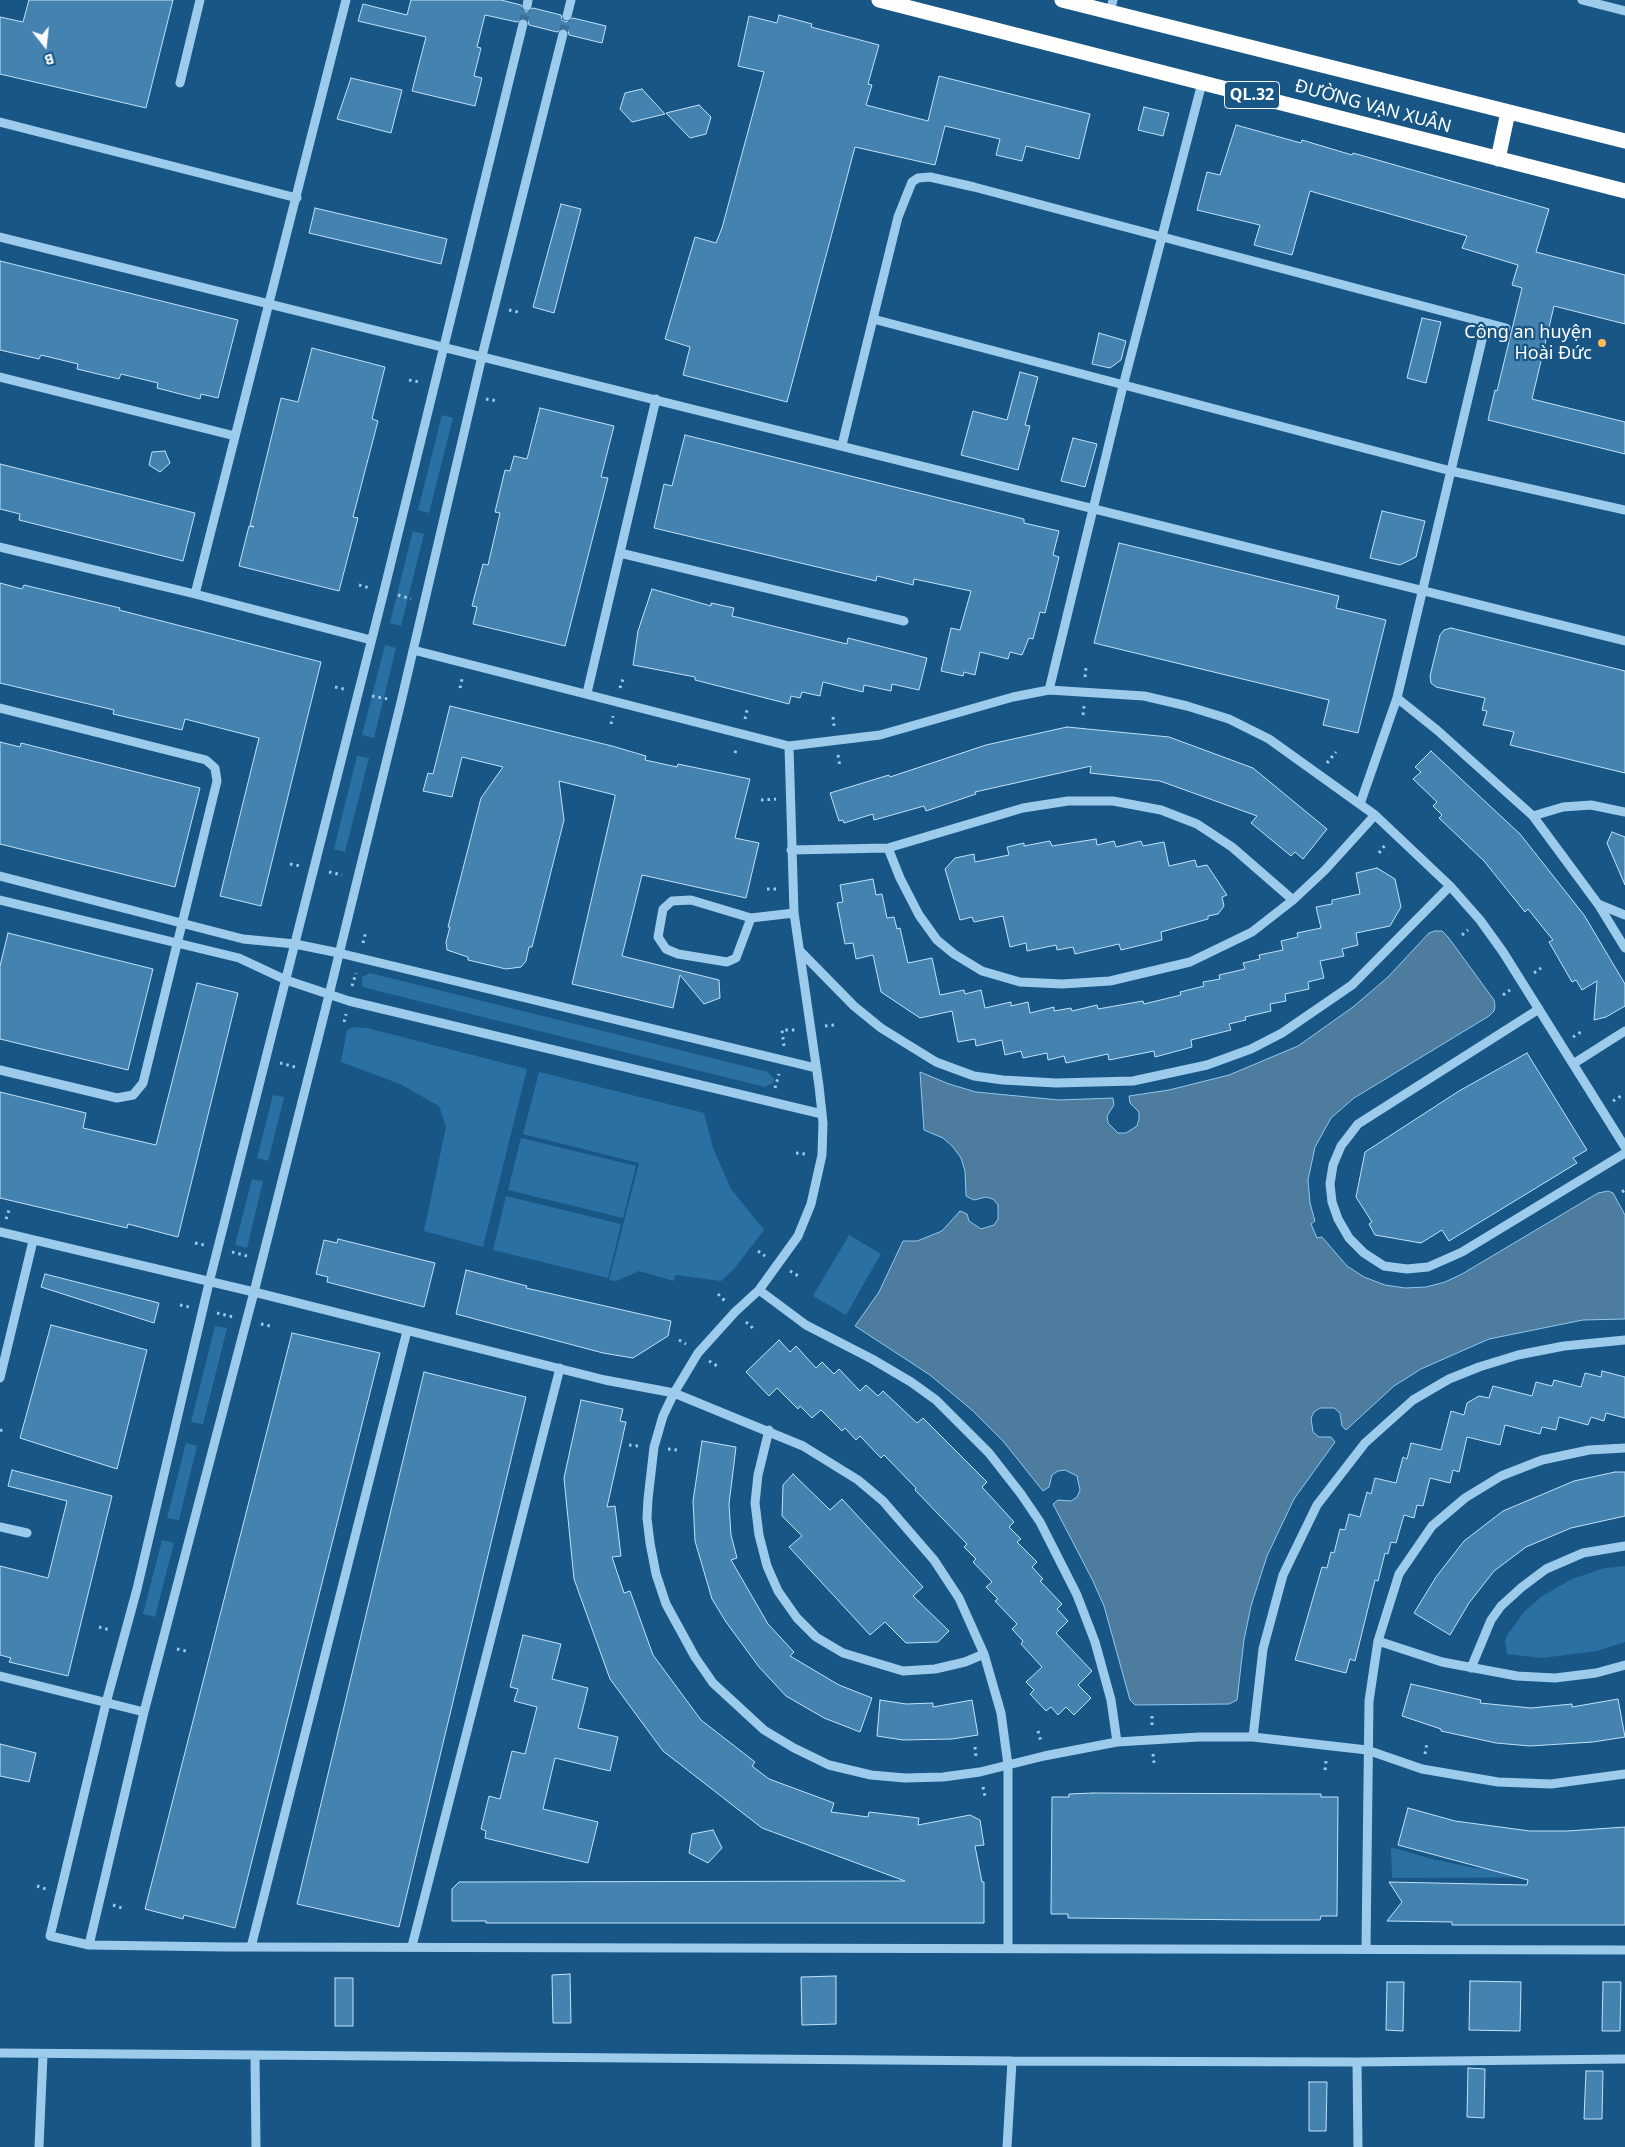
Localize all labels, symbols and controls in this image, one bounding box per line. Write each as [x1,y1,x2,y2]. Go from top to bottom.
north arrow [20,20,70,70]
text: B [42,49,56,70]
street label: ĐƯỜNG VẠN XUÂN [1292,76,1454,138]
road number: QL.32 [1224,82,1280,108]
place label: Công an huyện Hoài Đức [1464,322,1592,364]
marker: Công an huyện Hoài Đức [1596,337,1608,349]

